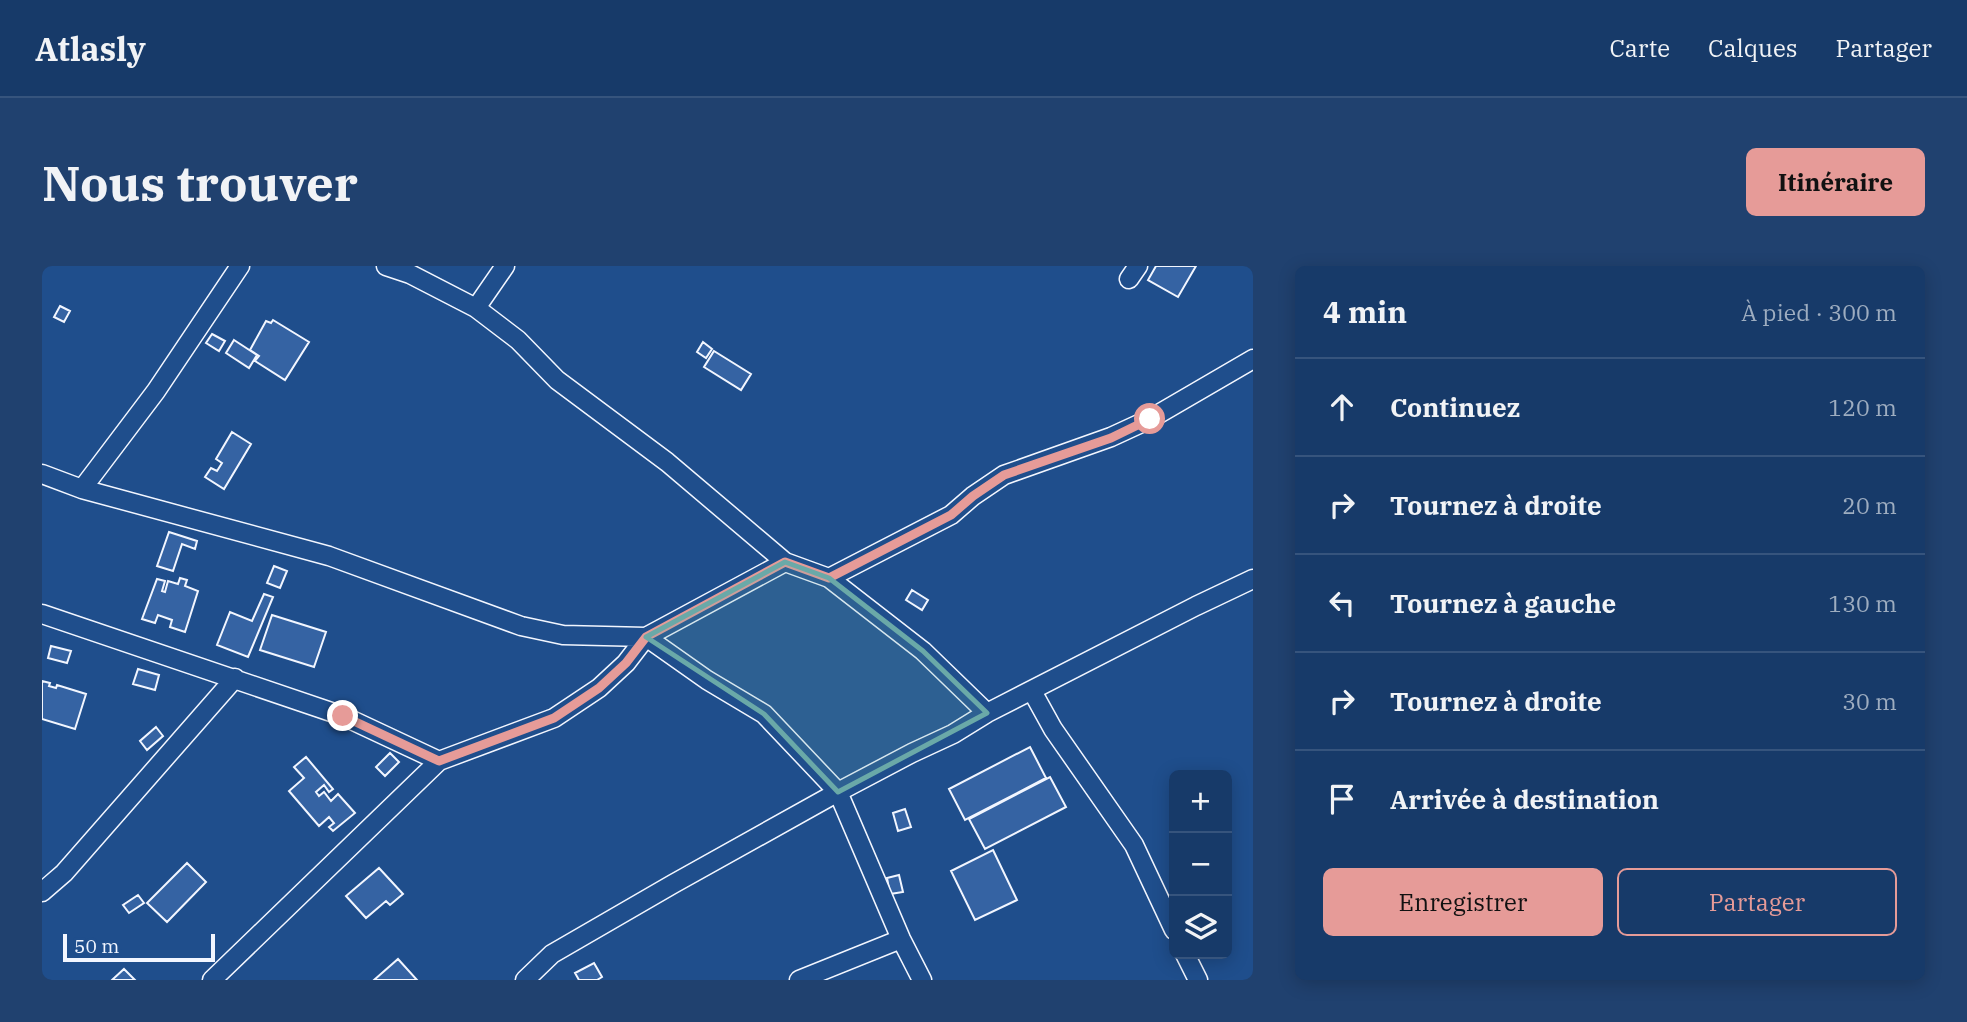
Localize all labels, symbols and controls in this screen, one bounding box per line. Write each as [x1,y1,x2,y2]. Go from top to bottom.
text: Atlasly [35,27,146,70]
text: Carte [1609,32,1670,64]
text: Calques [1708,32,1798,64]
text: Partager [1836,32,1932,64]
button: Itinéraire [1746,148,1925,216]
text: Nous trouver [42,151,358,214]
text: 4 min [1323,292,1407,331]
text: À pied · 300 m [1741,297,1897,327]
icon: ahead [1323,388,1361,426]
text: Continuez [1390,390,1520,424]
text: 120 m [1828,392,1897,422]
route start [1134,403,1165,434]
icon: right [1323,486,1361,524]
text: Tournez à droite [1390,488,1602,522]
text: 20 m [1842,490,1897,520]
icon: left [1323,584,1361,622]
text: Tournez à gauche [1390,586,1616,620]
text: 130 m [1828,588,1897,618]
icon: right [1323,682,1361,720]
text: Tournez à droite [1390,684,1602,718]
text: 30 m [1842,686,1897,716]
route end [327,700,358,731]
map controls [1169,770,1232,959]
button: + [1169,770,1232,833]
icon: arrive [1323,780,1361,818]
text: Arrivée à destination [1390,782,1659,816]
button: − [1169,833,1232,896]
button: Enregistrer [1323,868,1603,936]
button: Partager [1617,868,1897,936]
button: layers [1169,896,1232,959]
scale bar [63,931,215,963]
text: 50 m [74,934,119,958]

